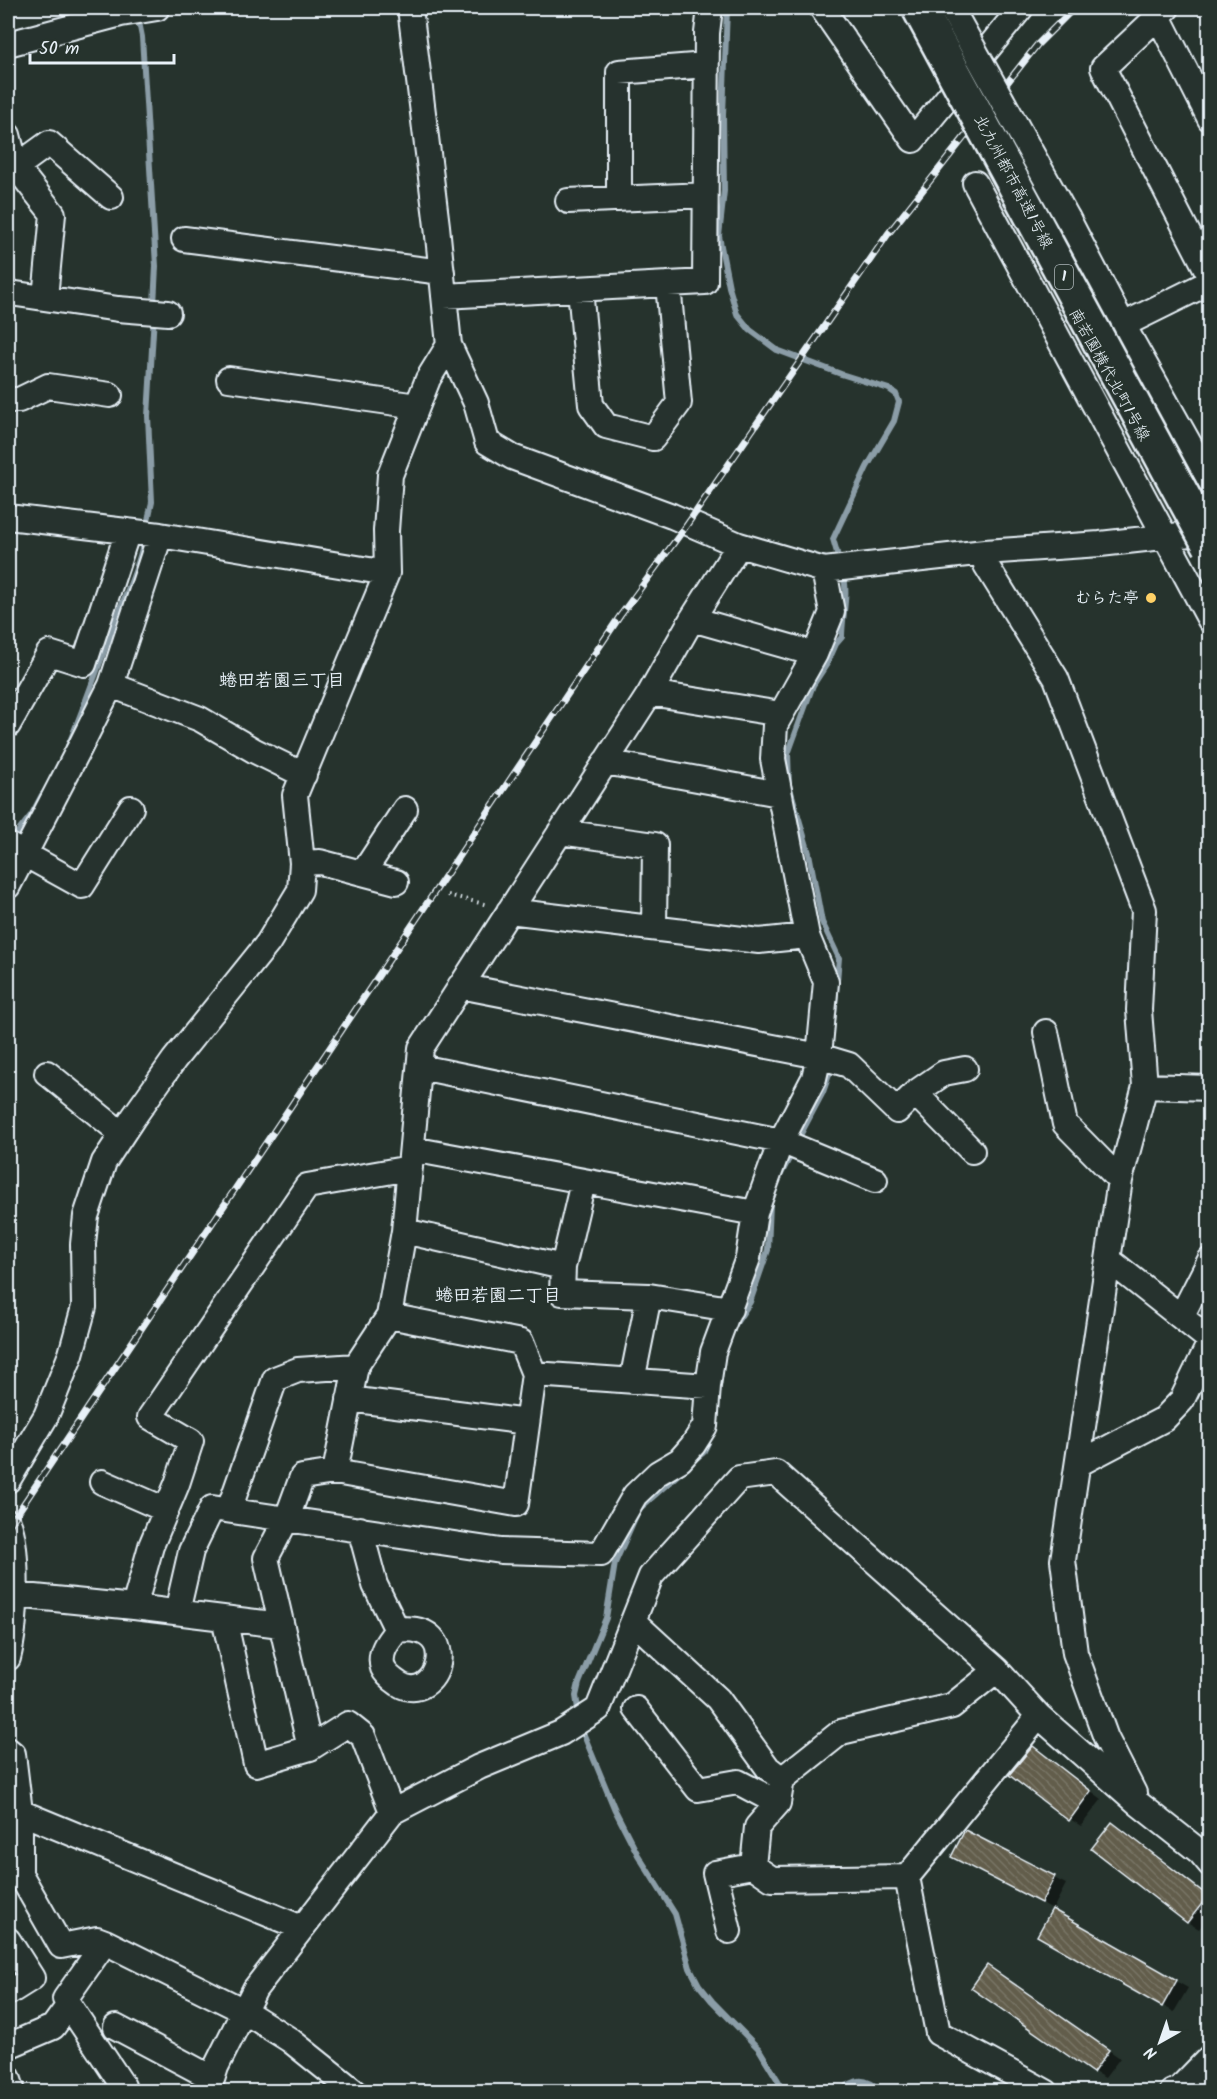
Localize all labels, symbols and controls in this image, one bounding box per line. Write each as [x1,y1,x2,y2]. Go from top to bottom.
scale bar [30,27,174,65]
text: 50 m [39,35,79,64]
street label: 北九州都市高速1号線 [967,110,1059,254]
road number: 1 [1055,265,1073,289]
street label: 南若園横代北町1号線 [1062,304,1156,446]
place label: むらた亭 [1075,586,1139,611]
marker: むらた亭 [1144,591,1158,605]
district label: 蜷田若園三丁目 [219,667,345,696]
district label: 蜷田若園二丁目 [435,1282,561,1311]
north arrow [1130,2012,1190,2072]
text: N [1139,2040,1163,2065]

